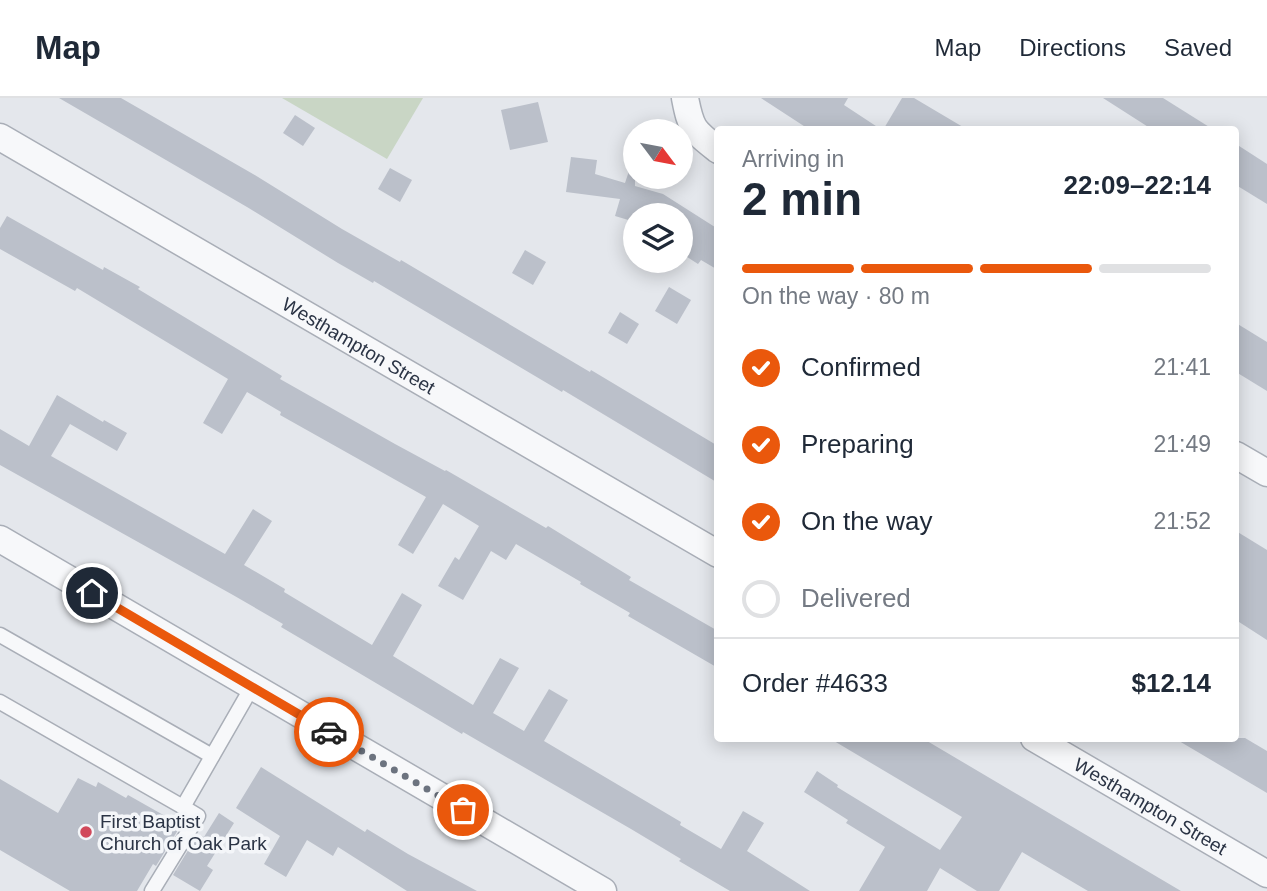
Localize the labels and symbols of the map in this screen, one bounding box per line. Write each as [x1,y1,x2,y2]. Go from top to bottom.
north arrow [623,119,693,189]
street label: Westhampton Street [279,293,440,398]
pin [62,563,122,623]
courier [294,697,364,767]
street label: Westhampton Street [1071,753,1231,859]
pin [433,780,493,840]
place label: First Baptist Church of Oak Park [100,811,267,854]
marker: First Baptist Church of Oak Park [78,824,94,840]

